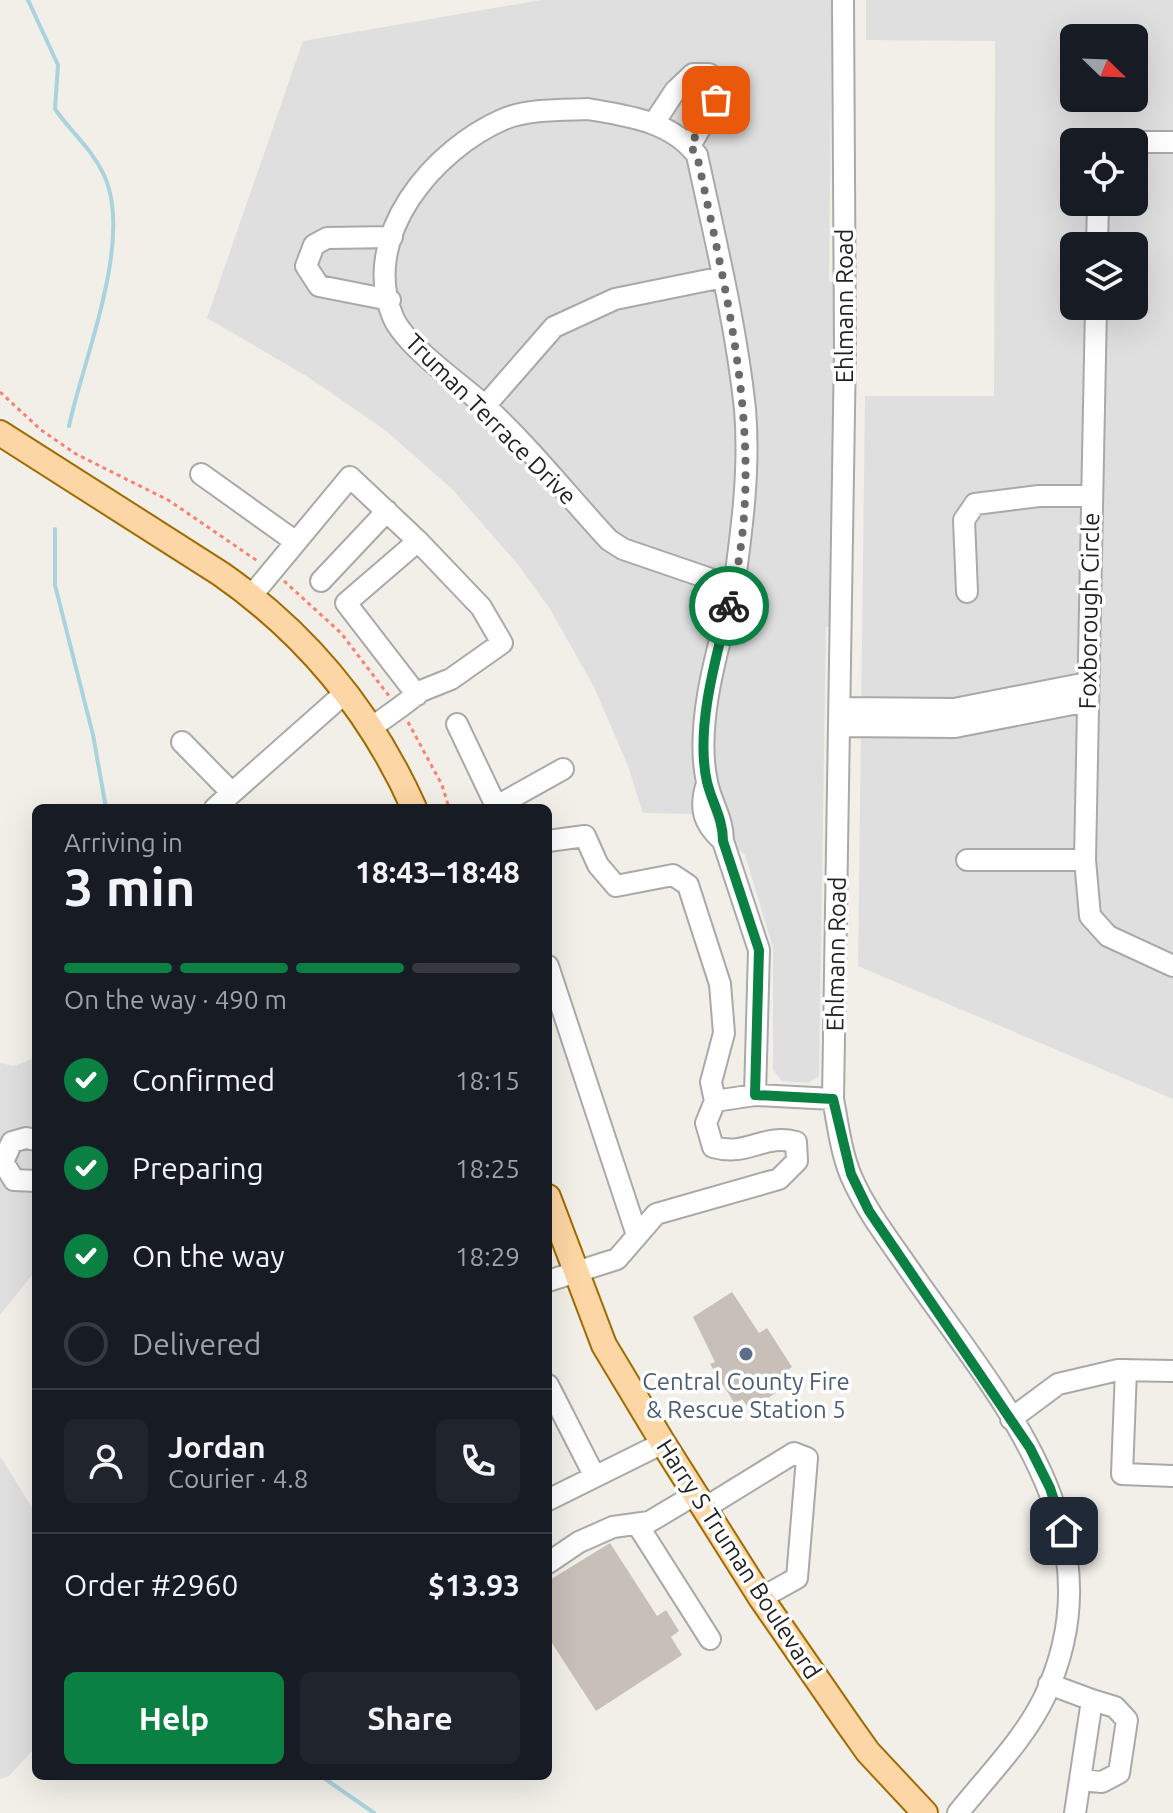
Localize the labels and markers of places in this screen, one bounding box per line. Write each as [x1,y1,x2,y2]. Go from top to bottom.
pin [682,66,750,134]
marker: Central County Fire & Rescue Station 5 [737,1345,755,1363]
place label: Central County Fire & Rescue Station 5 [642,1368,850,1423]
pin [1030,1497,1098,1565]

